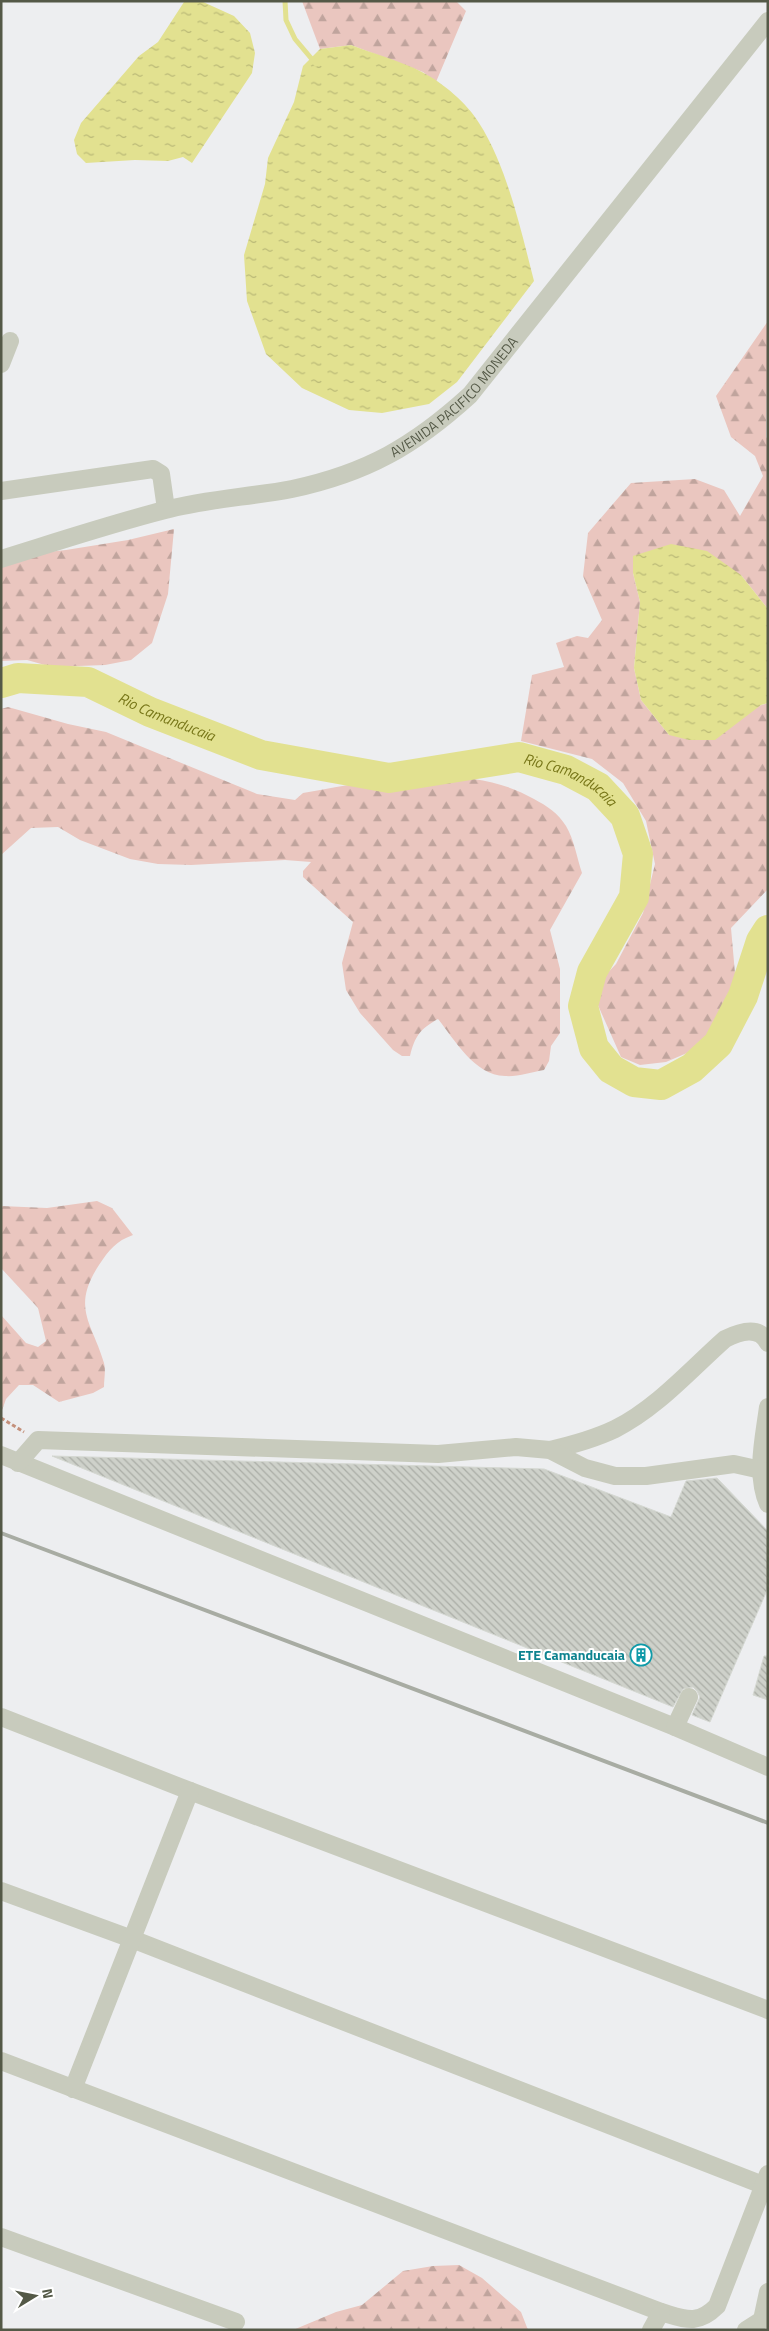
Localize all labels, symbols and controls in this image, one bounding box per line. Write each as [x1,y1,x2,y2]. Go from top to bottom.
street label: AVENIDA PACIFICO MONEDA [386,331,523,462]
water label: Rio Camanducaia [114,686,220,748]
water label: Rio Camanducaia [521,747,623,812]
building icon: ETE Camanducaia [629,1643,653,1667]
place label: ETE Camanducaia [518,1644,625,1665]
north arrow [10,2271,60,2321]
text: N [37,2287,59,2300]

